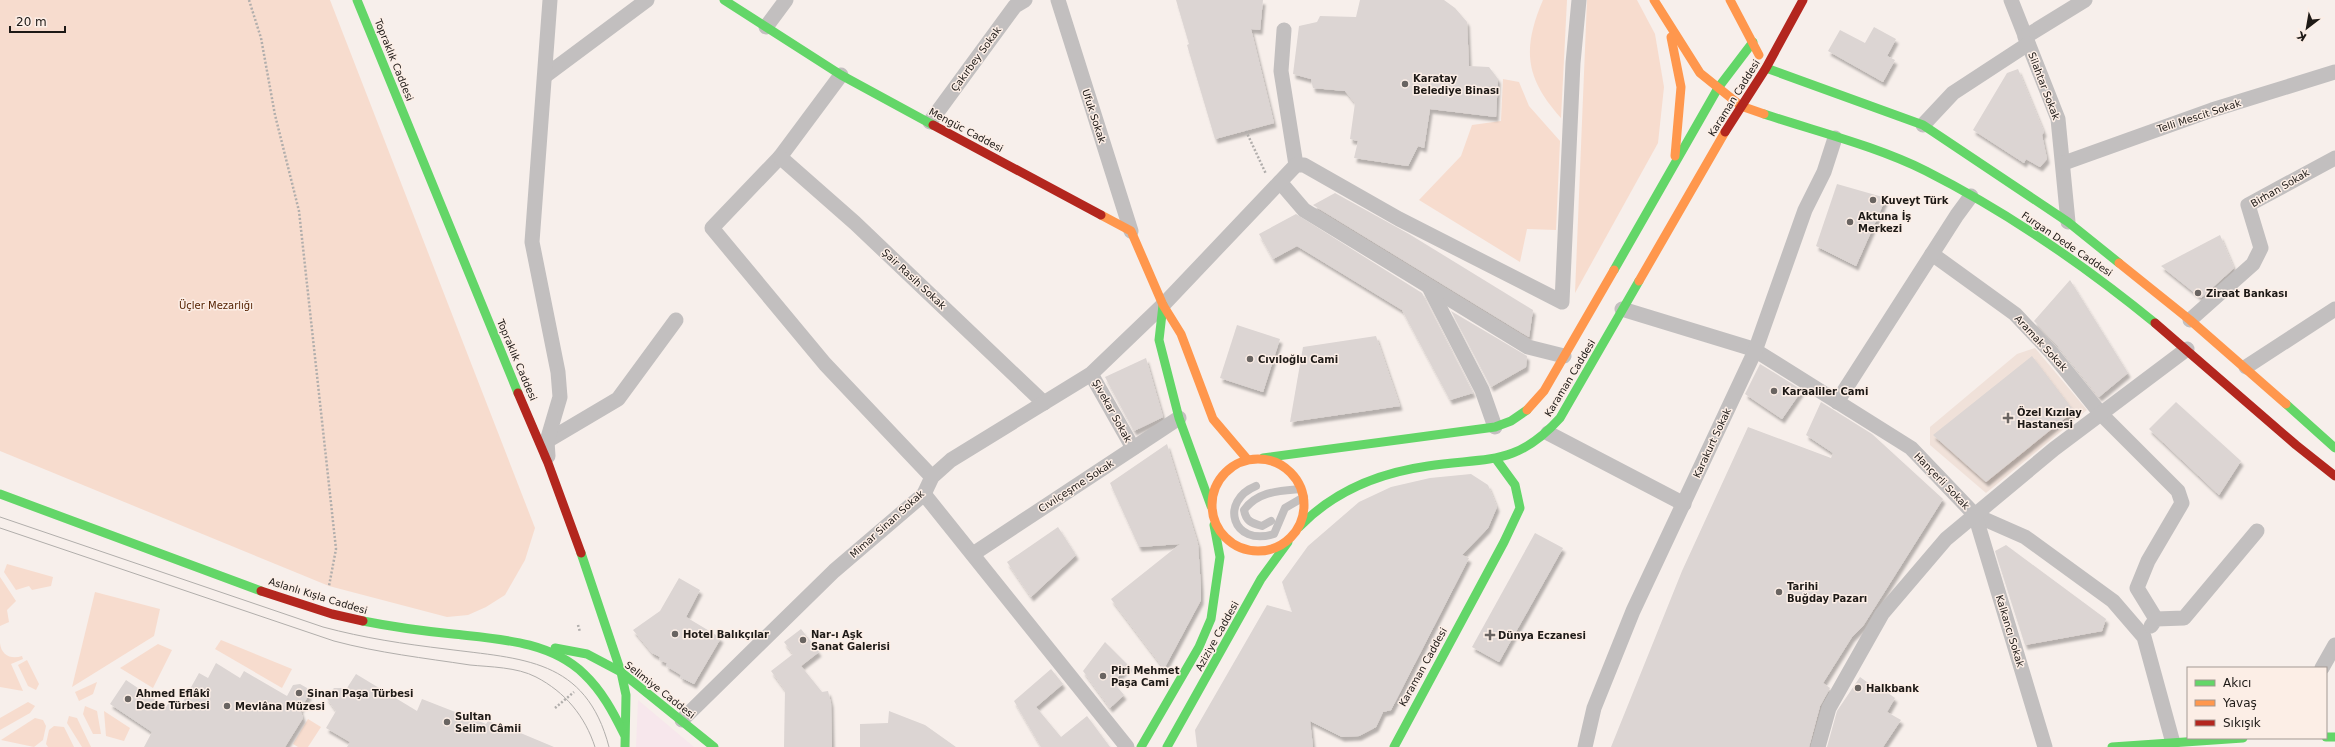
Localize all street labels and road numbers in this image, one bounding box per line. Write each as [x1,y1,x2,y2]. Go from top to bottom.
street label: Topraklık Caddesi [372,16,415,103]
street label: Çakırbey Sokak [949,24,1003,94]
street label: Silahtar Sokak [2026,51,2062,122]
street label: Karaman Caddesi [1706,58,1762,138]
street label: Ufuk Sokak [1080,88,1108,145]
street label: Telli Mescit Sokak [2155,97,2242,135]
street label: Mengüc Caddesi [927,106,1005,154]
street label: Birhan Sokak [2249,167,2311,209]
street label: Furgan Dede Caddesi [2020,210,2114,278]
street label: Şair Rasih Sokak [880,247,948,311]
street label: Aramak Sokak [2012,313,2070,373]
street label: Topraklık Caddesi [494,317,539,402]
street label: Karaman Caddesi [1543,337,1597,419]
street label: Şivekar Sokak [1090,378,1134,445]
street label: Karakurt Sokak [1691,406,1733,480]
street label: Hançerli Sokak [1912,450,1972,512]
street label: Cıvılçeşme Sokak [1036,458,1116,514]
street label: Mimar Sinan Sokak [848,488,926,560]
street label: Aslanlı Kışla Caddesi [267,576,369,616]
street label: Kalkancı Sokak [1994,594,2026,669]
street label: Aziziye Caddesi [1193,599,1241,673]
street label: Karaman Caddesi [1397,626,1449,708]
street label: Selimiye Caddesi [623,659,697,721]

